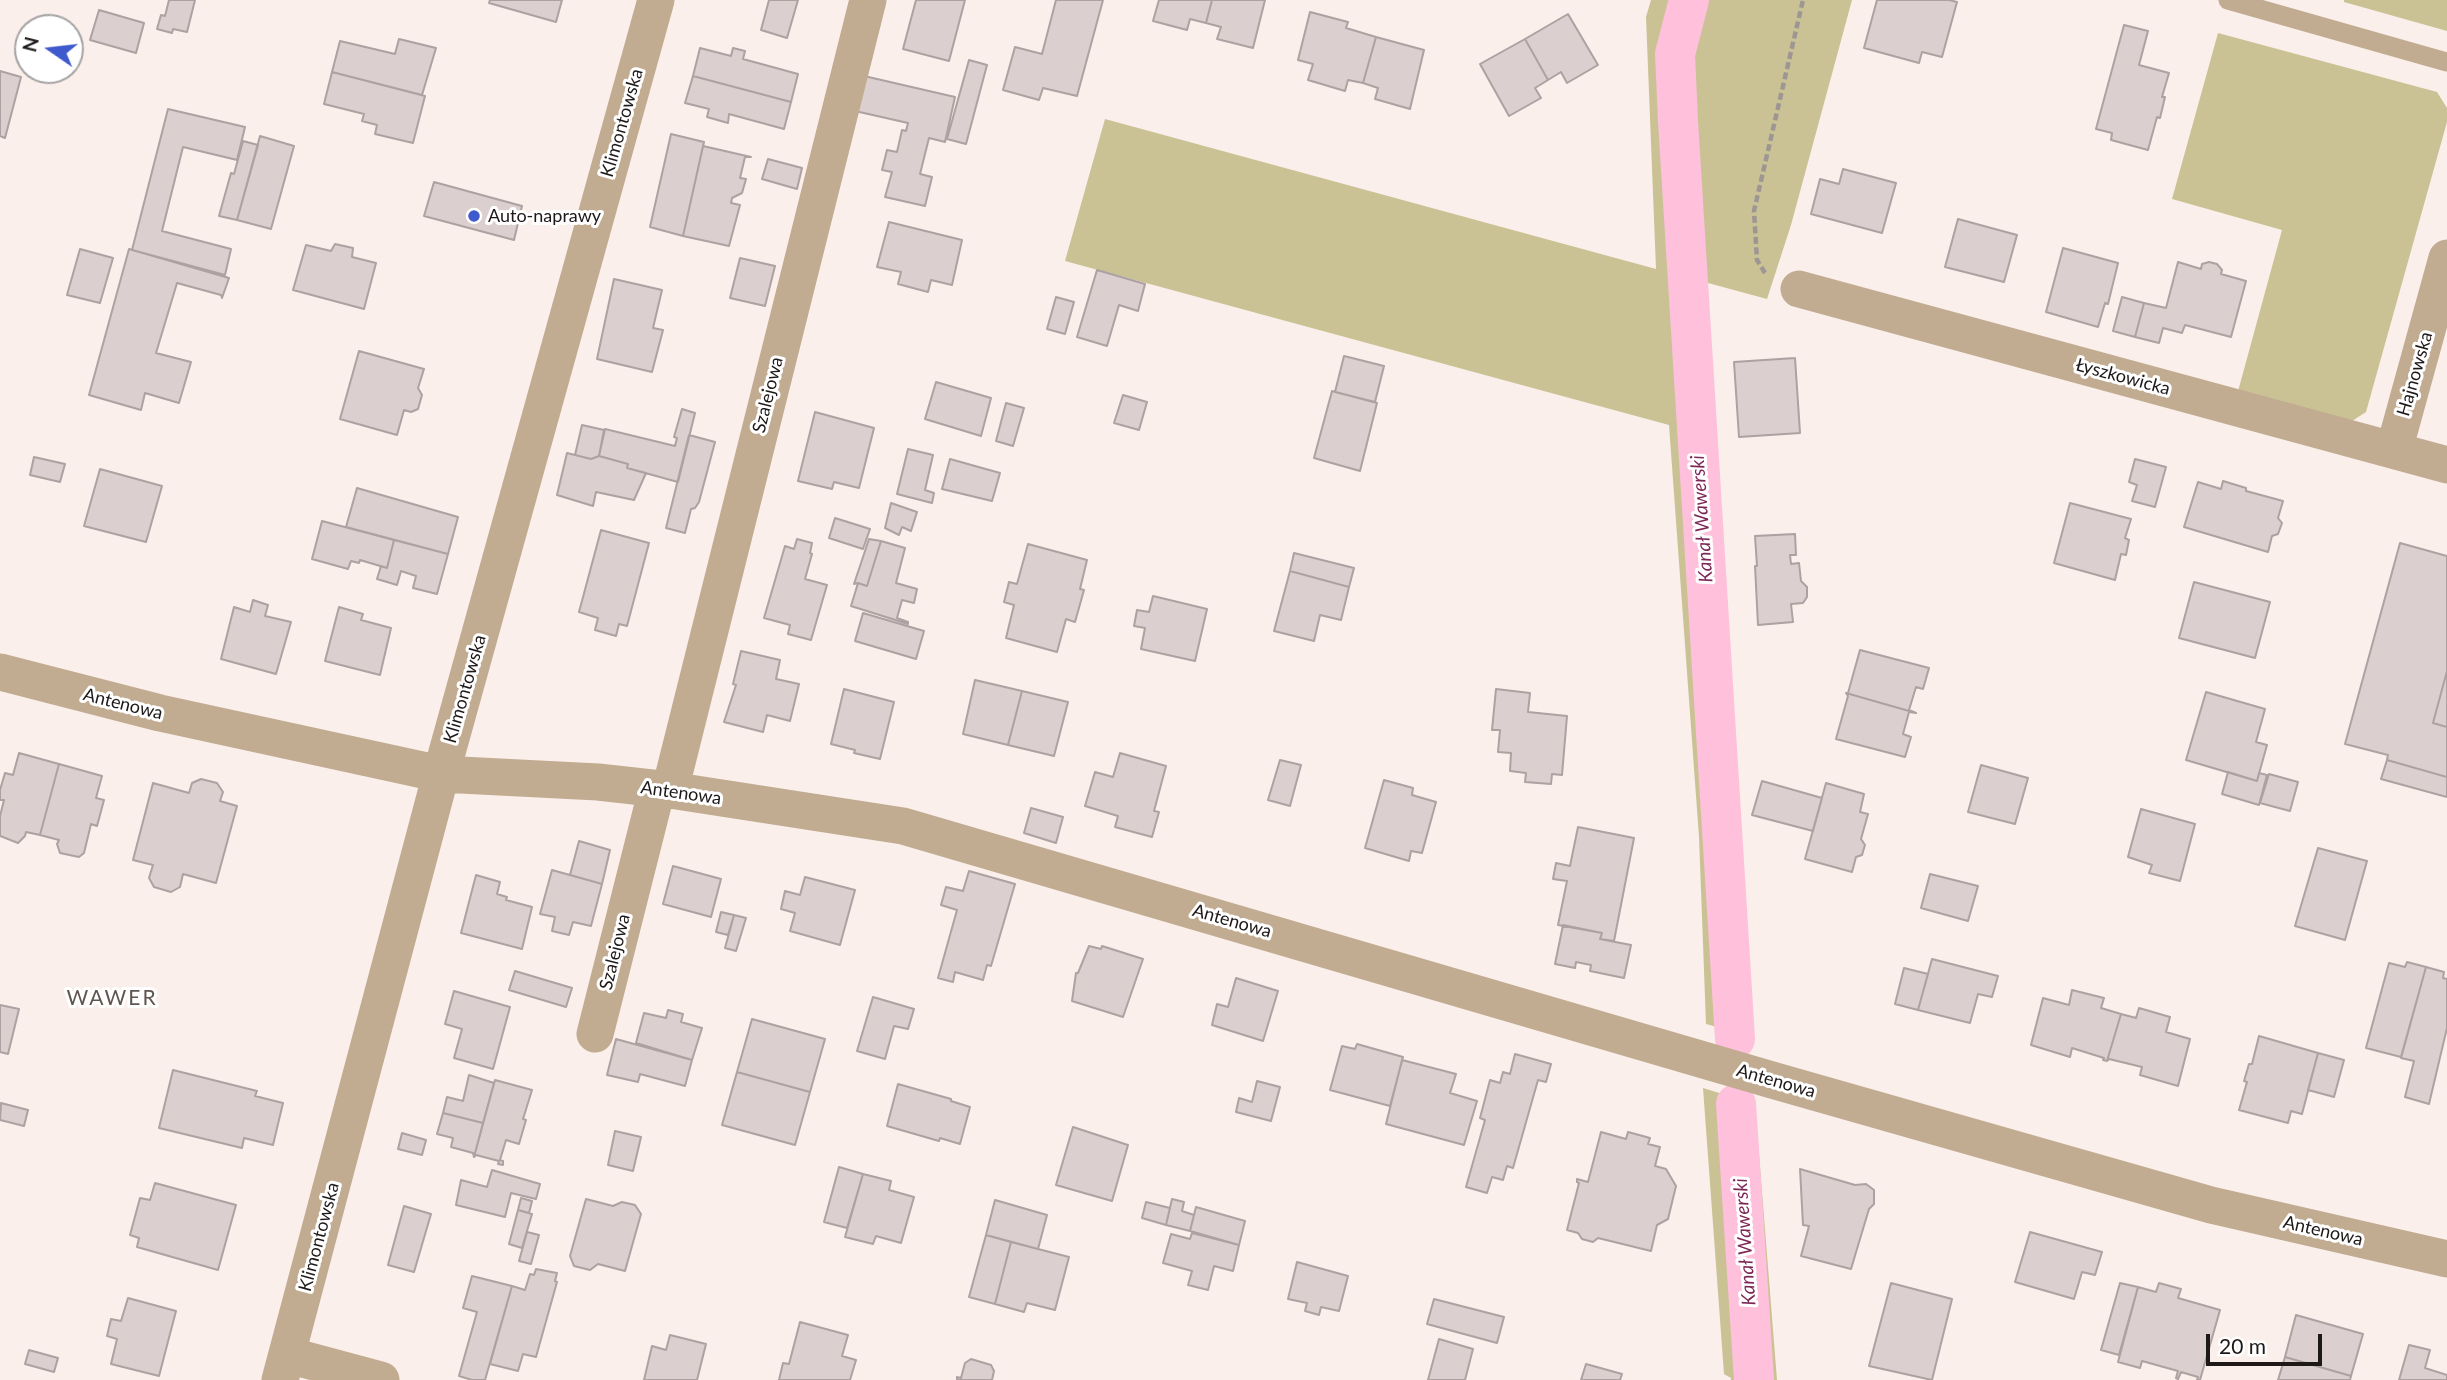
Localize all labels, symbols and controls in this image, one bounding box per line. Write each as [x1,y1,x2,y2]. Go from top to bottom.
north arrow [14,14,84,84]
text: N [17,34,43,54]
street label: Klimontowska [596,66,648,180]
place label: Auto-naprawy [488,205,601,227]
marker: Auto-naprawy [466,208,482,224]
street label: Hajnowska [2393,329,2437,419]
street label: Łyszkowicka [2073,354,2173,400]
street label: Szalejowa [748,355,788,435]
water label: Kanał Wawerski [1686,455,1718,583]
street label: Klimontowska [439,632,491,746]
street label: Antenowa [81,684,165,724]
street label: Antenowa [639,777,723,809]
street label: Antenowa [1190,899,1274,943]
street label: Szalejowa [595,912,635,992]
district label: WAWER [67,985,157,1011]
street label: Antenowa [1734,1059,1818,1103]
water label: Kanał Wawerski [1729,1178,1761,1306]
street label: Klimontowska [294,1180,344,1294]
street label: Antenowa [2281,1211,2365,1251]
scale bar [2209,1320,2324,1364]
text: 20 m [2219,1333,2266,1358]

